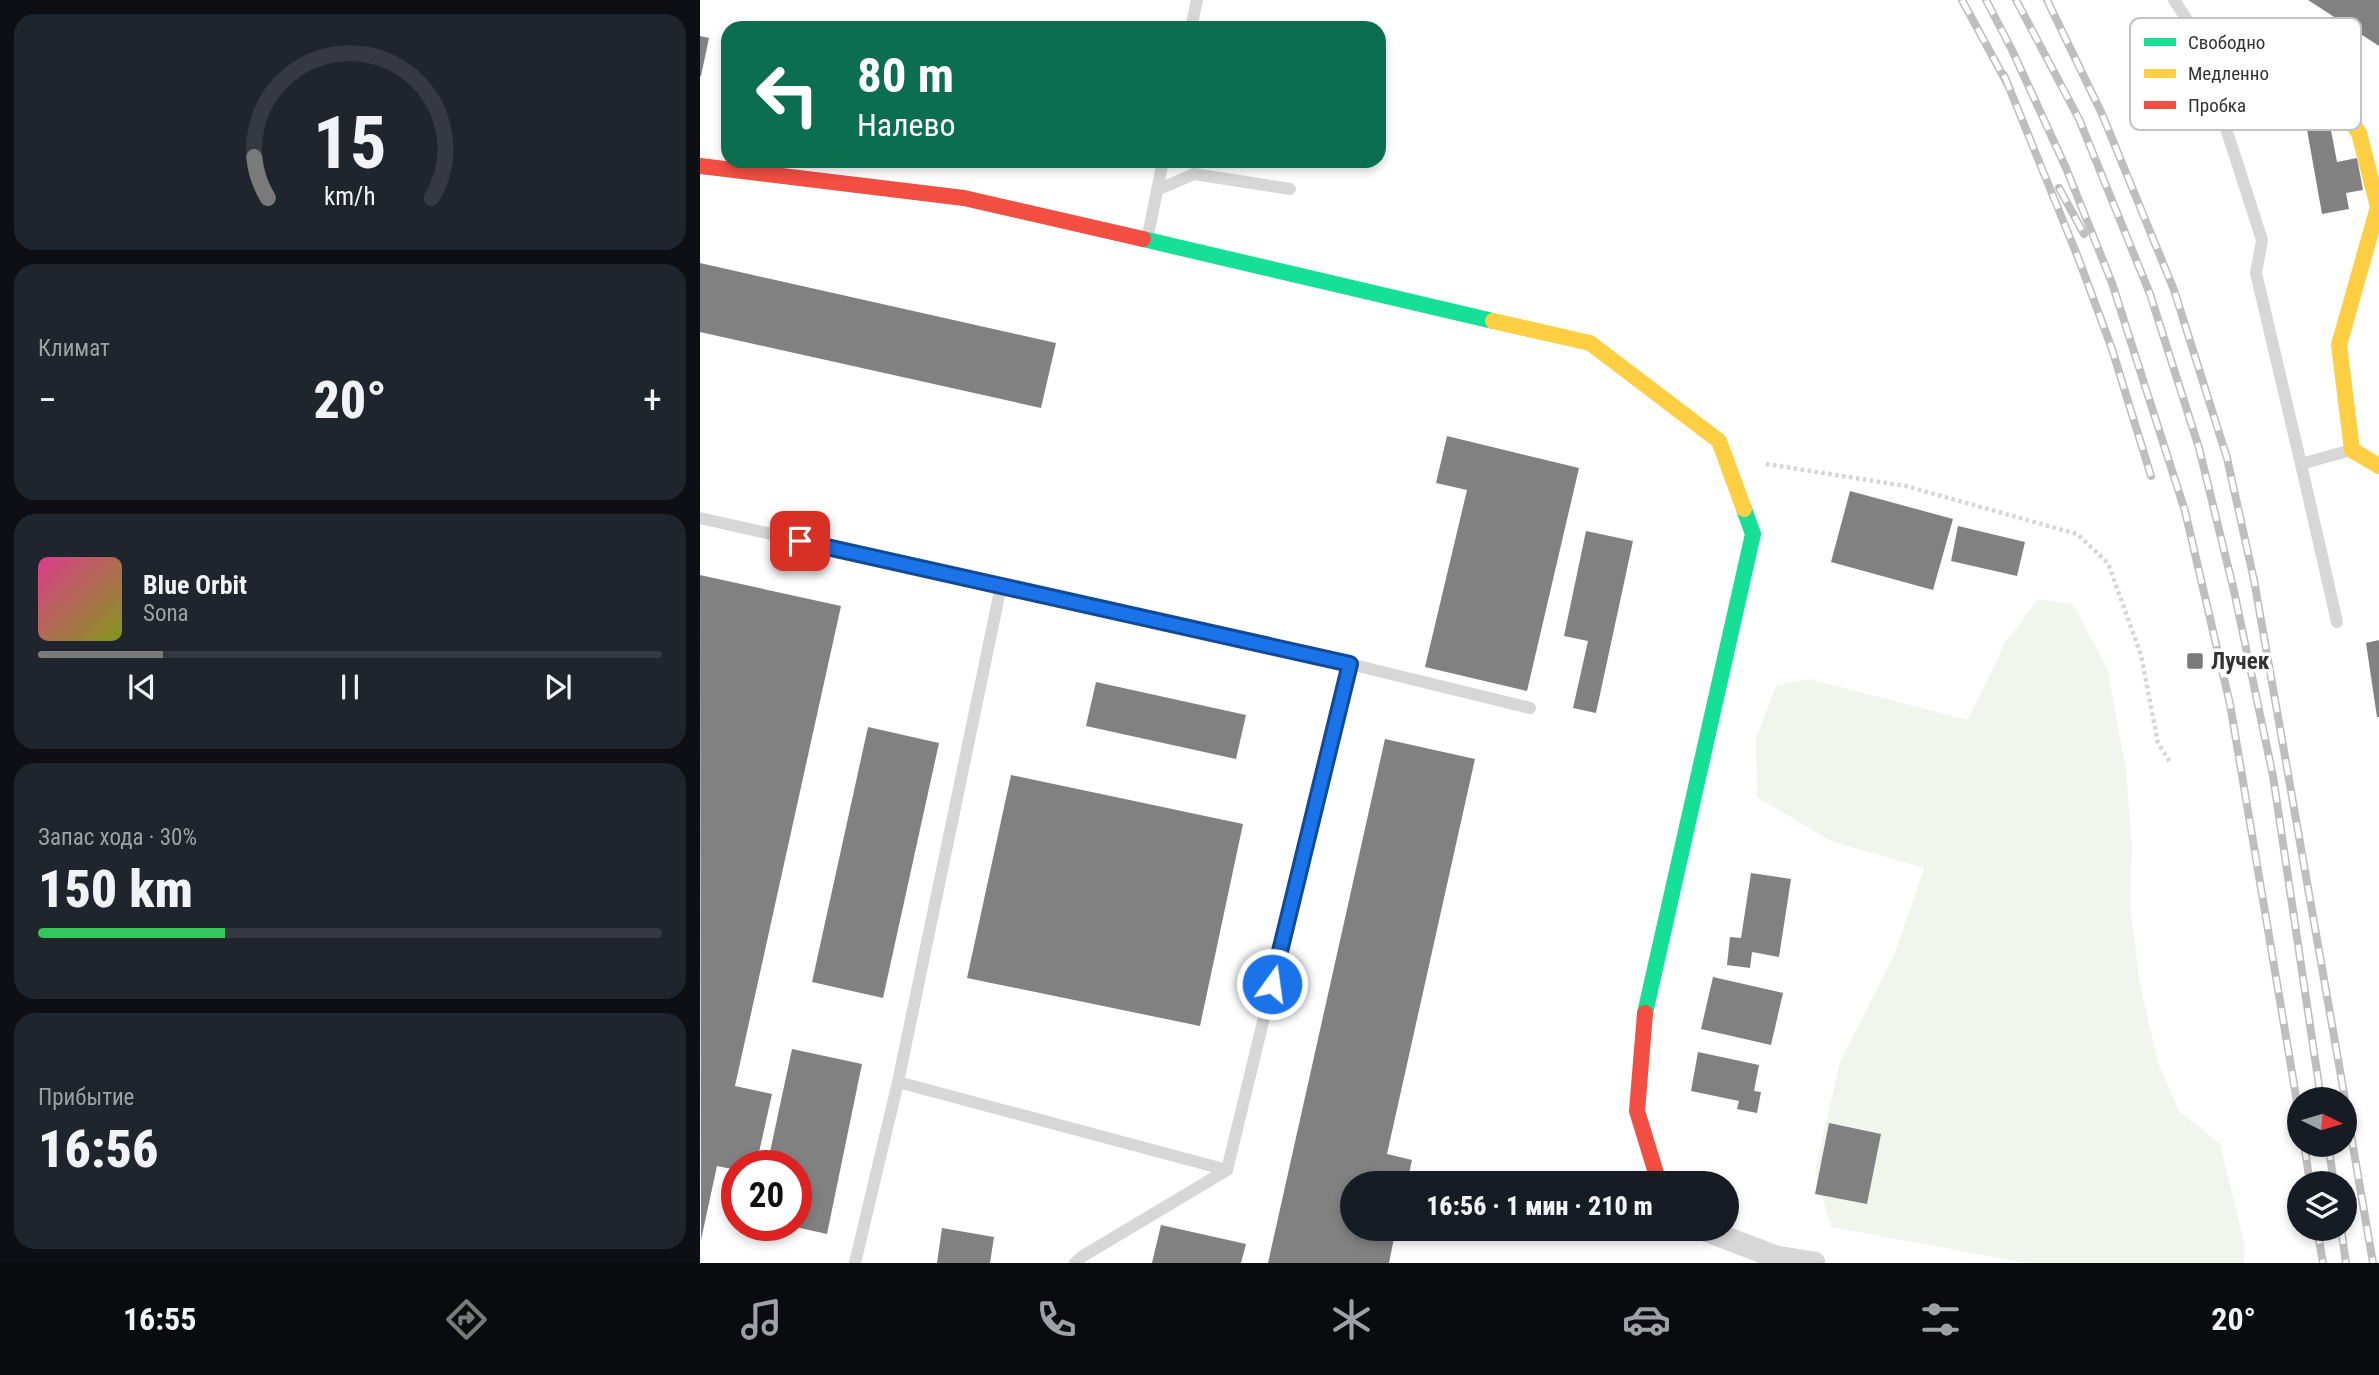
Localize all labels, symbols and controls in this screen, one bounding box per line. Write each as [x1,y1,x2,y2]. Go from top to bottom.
legend [2130,18,2361,130]
text: Свободно [2188,31,2265,54]
text: 80 m [857,47,954,104]
icon: left [742,49,833,140]
text: Медленно [2188,62,2269,85]
text: Пробка [2188,94,2246,117]
text: 15 [313,100,387,186]
text: Налево [857,106,956,144]
text: km/h [324,182,376,211]
text: Климат [38,335,110,362]
text: 20° [313,370,387,431]
text: − [38,378,57,422]
text: + [643,378,662,422]
pin [770,511,830,571]
icon: arrive [781,522,819,560]
text: Blue Orbit [143,570,247,600]
text: Sona [143,600,189,627]
place label: Лучек [2211,648,2270,675]
marker: Лучек [2185,651,2205,671]
icon: previous [123,668,161,706]
icon: pause [331,668,369,706]
icon: next [539,668,577,706]
text: Запас хода · 30% [38,824,197,851]
text: 150 km [38,859,193,920]
position arrow [1235,947,1309,1021]
text: Прибытие [38,1084,134,1111]
north arrow [2287,1087,2357,1157]
map controls [2287,1087,2357,1241]
text: 16:56 [38,1119,158,1180]
speed limit sign: 20 [721,1150,812,1241]
button: layers [2287,1171,2357,1241]
text: 16:56 · 1 мин · 210 m [1426,1191,1653,1221]
icon: directions [442,1295,491,1344]
icon: music [737,1295,786,1344]
icon: phone [1032,1295,1081,1344]
icon: climate [1327,1295,1376,1344]
icon: car [1622,1295,1671,1344]
icon: filters [1916,1295,1965,1344]
text: 16:55 [123,1300,196,1338]
text: 20° [2211,1300,2256,1338]

